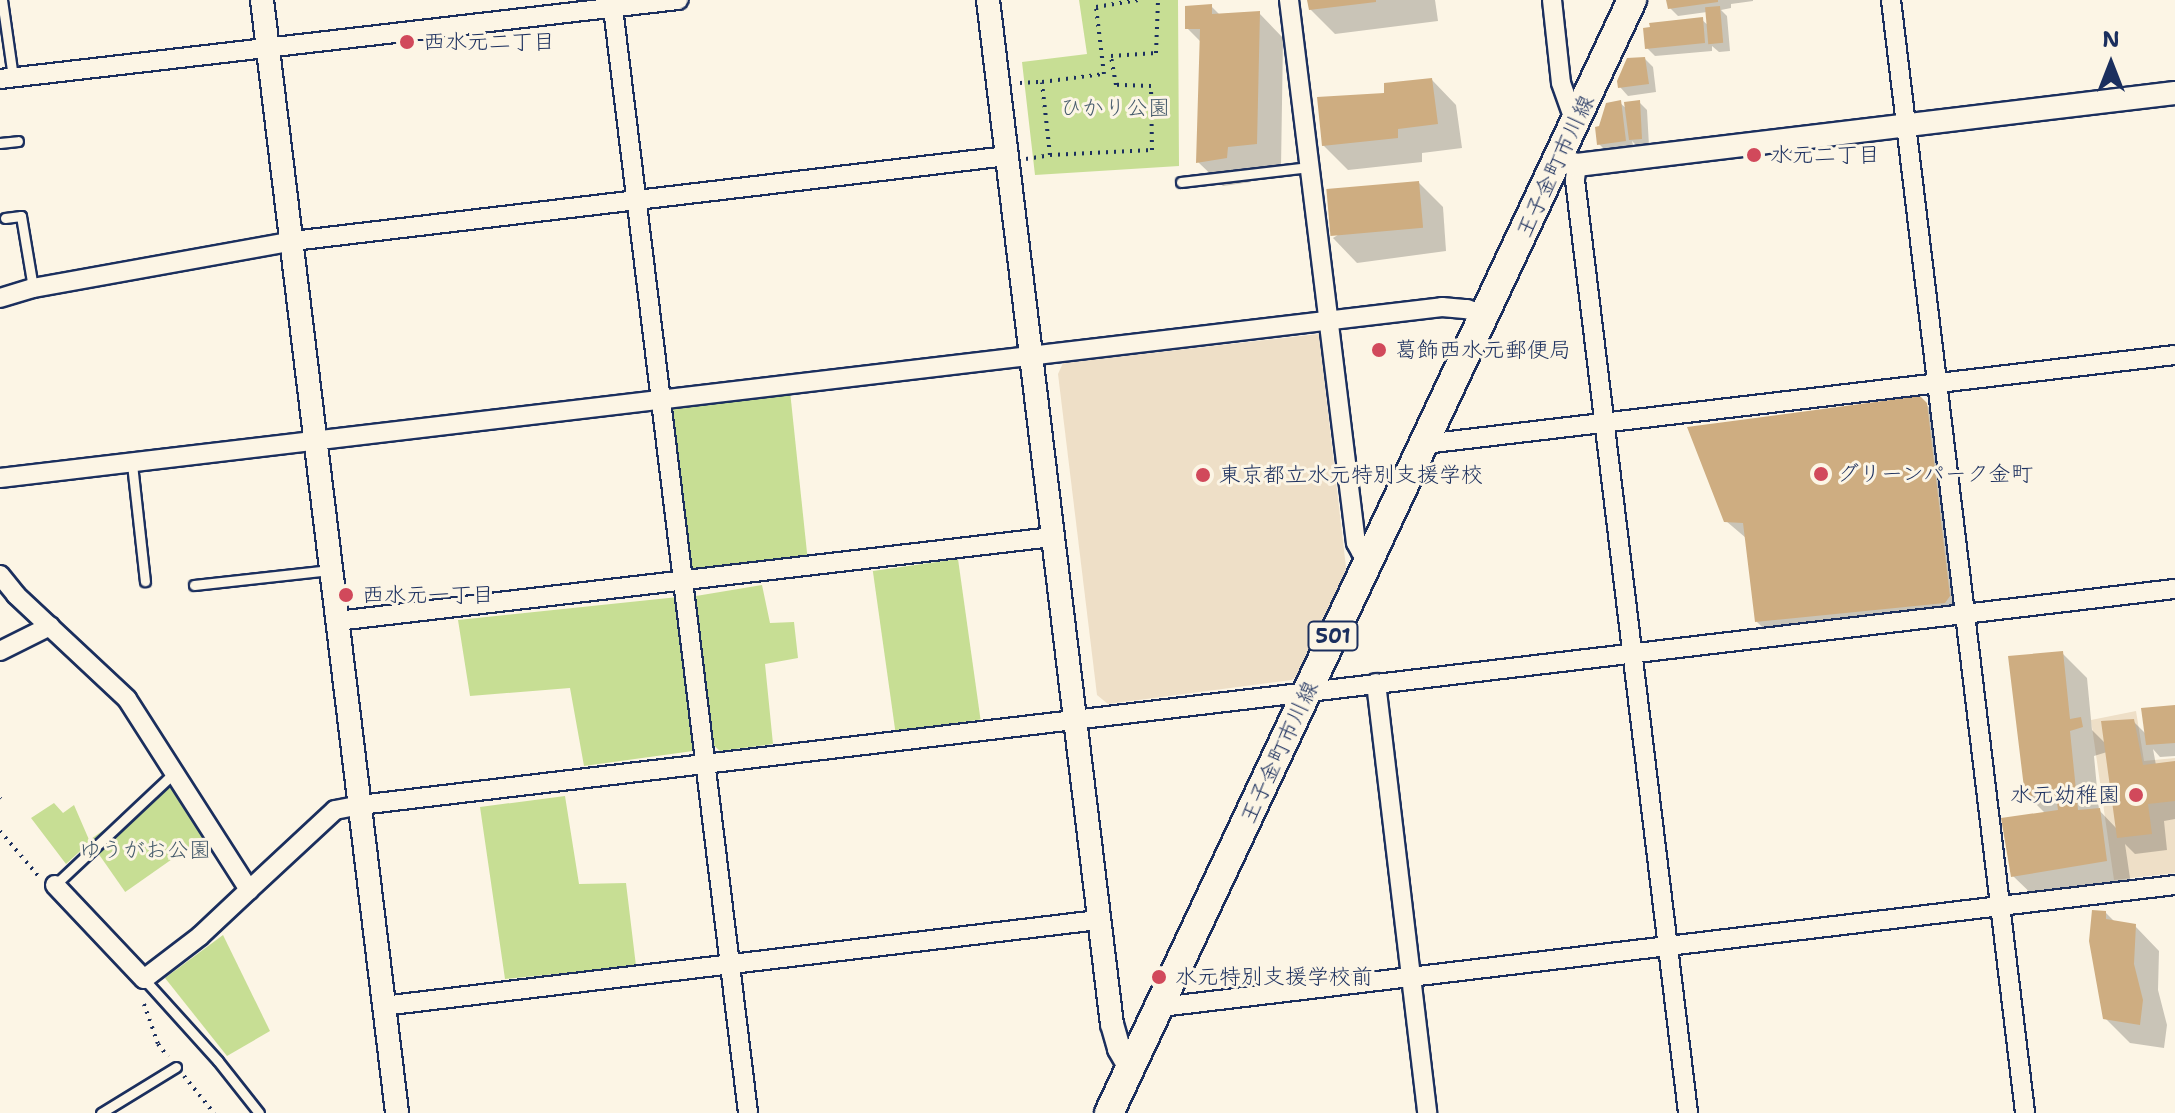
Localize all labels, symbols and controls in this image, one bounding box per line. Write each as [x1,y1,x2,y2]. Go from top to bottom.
north arrow [2071,24,2151,104]
text: N [2102,25,2120,54]
place label: 西水元二丁目 [423,29,555,55]
marker: 西水元二丁目 [398,33,416,51]
street label: 王子金町市川線 [1510,91,1600,241]
park label: ひかり公園 [1060,95,1170,121]
place label: 水元二丁目 [1770,142,1880,168]
marker: 水元二丁目 [1745,146,1763,164]
place label: 葛飾西水元郵便局 [1395,337,1571,363]
marker: 葛飾西水元郵便局 [1370,341,1388,359]
place label: グリーンパーク金町 [1837,461,2035,487]
place label: 東京都立水元特別支援学校 [1219,462,1483,488]
marker: グリーンパーク金町 [1812,465,1830,483]
marker: 東京都立水元特別支援学校 [1194,466,1212,484]
place label: 西水元一丁目 [362,582,494,608]
marker: 西水元一丁目 [337,586,355,604]
road number: 501 [1307,620,1359,652]
street label: 王子金町市川線 [1234,677,1324,827]
place label: 水元幼稚園 [2010,782,2120,808]
marker: 水元幼稚園 [2127,786,2145,804]
park label: ゆうがお公園 [79,837,211,863]
place label: 水元特別支援学校前 [1175,964,1373,990]
marker: 水元特別支援学校前 [1150,968,1168,986]

